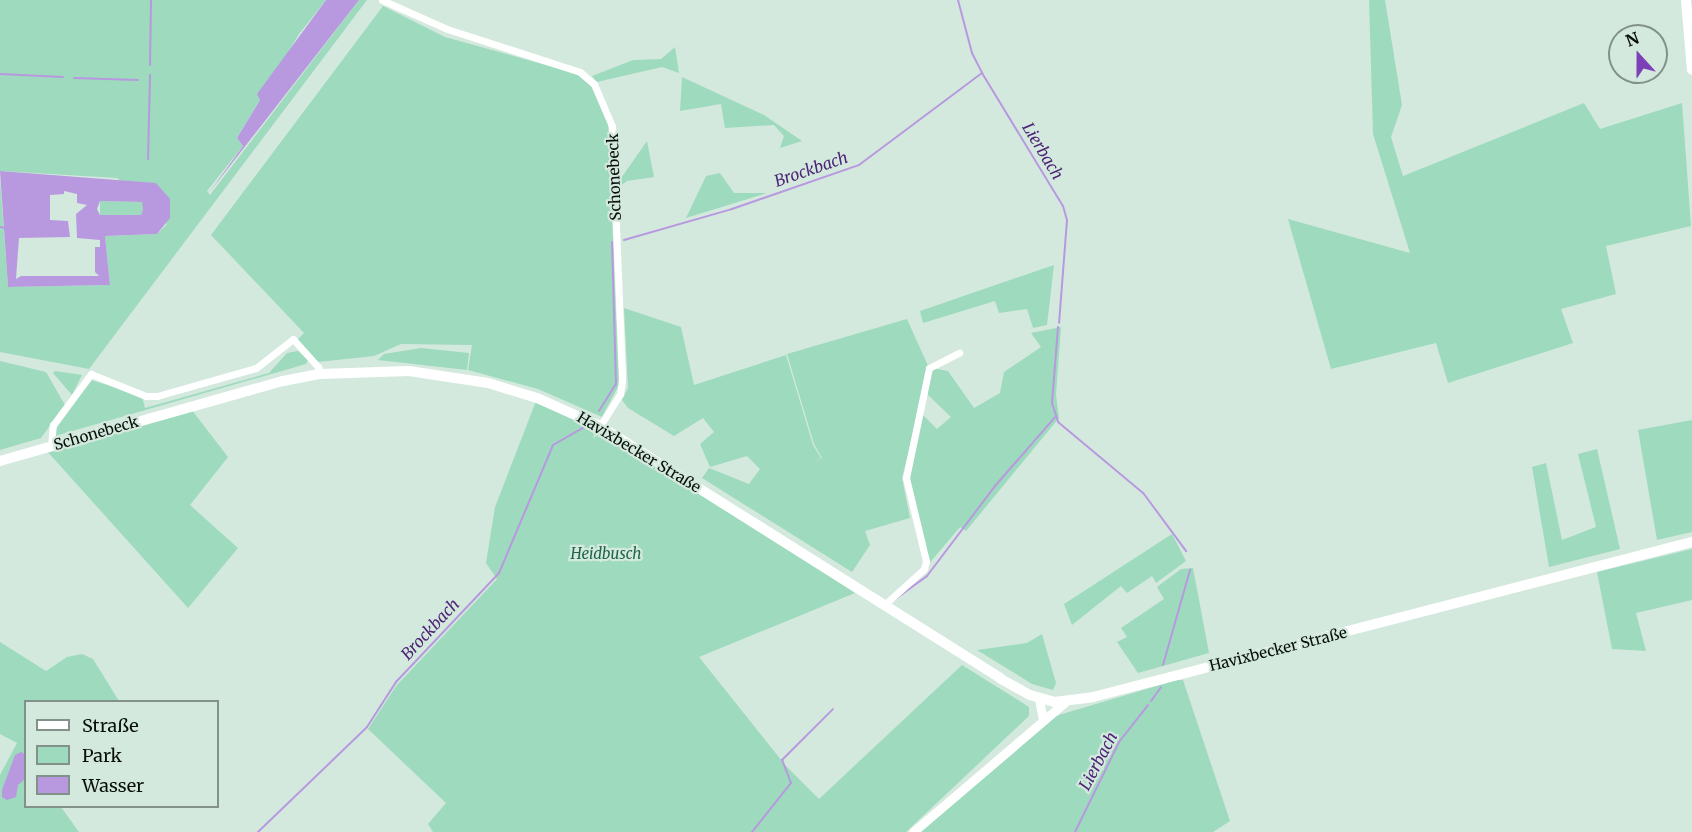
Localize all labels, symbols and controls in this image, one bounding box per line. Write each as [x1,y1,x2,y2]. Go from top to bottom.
north arrow [1608,24,1668,84]
text: N [1623,27,1642,51]
water label: Lierbach [1019,119,1067,183]
street label: Schonebeck [603,133,625,221]
water label: Brockbach [772,147,850,191]
street label: Havixbecker Straße [574,408,704,496]
street label: Schonebeck [52,412,140,454]
park label: Heidbusch [571,545,641,563]
water label: Brockbach [397,594,463,664]
street label: Havixbecker Straße [1207,623,1349,675]
legend [24,700,219,808]
text: Straße [82,714,139,737]
water label: Lierbach [1075,729,1121,793]
text: Park [82,744,122,767]
text: Wasser [82,774,144,797]

